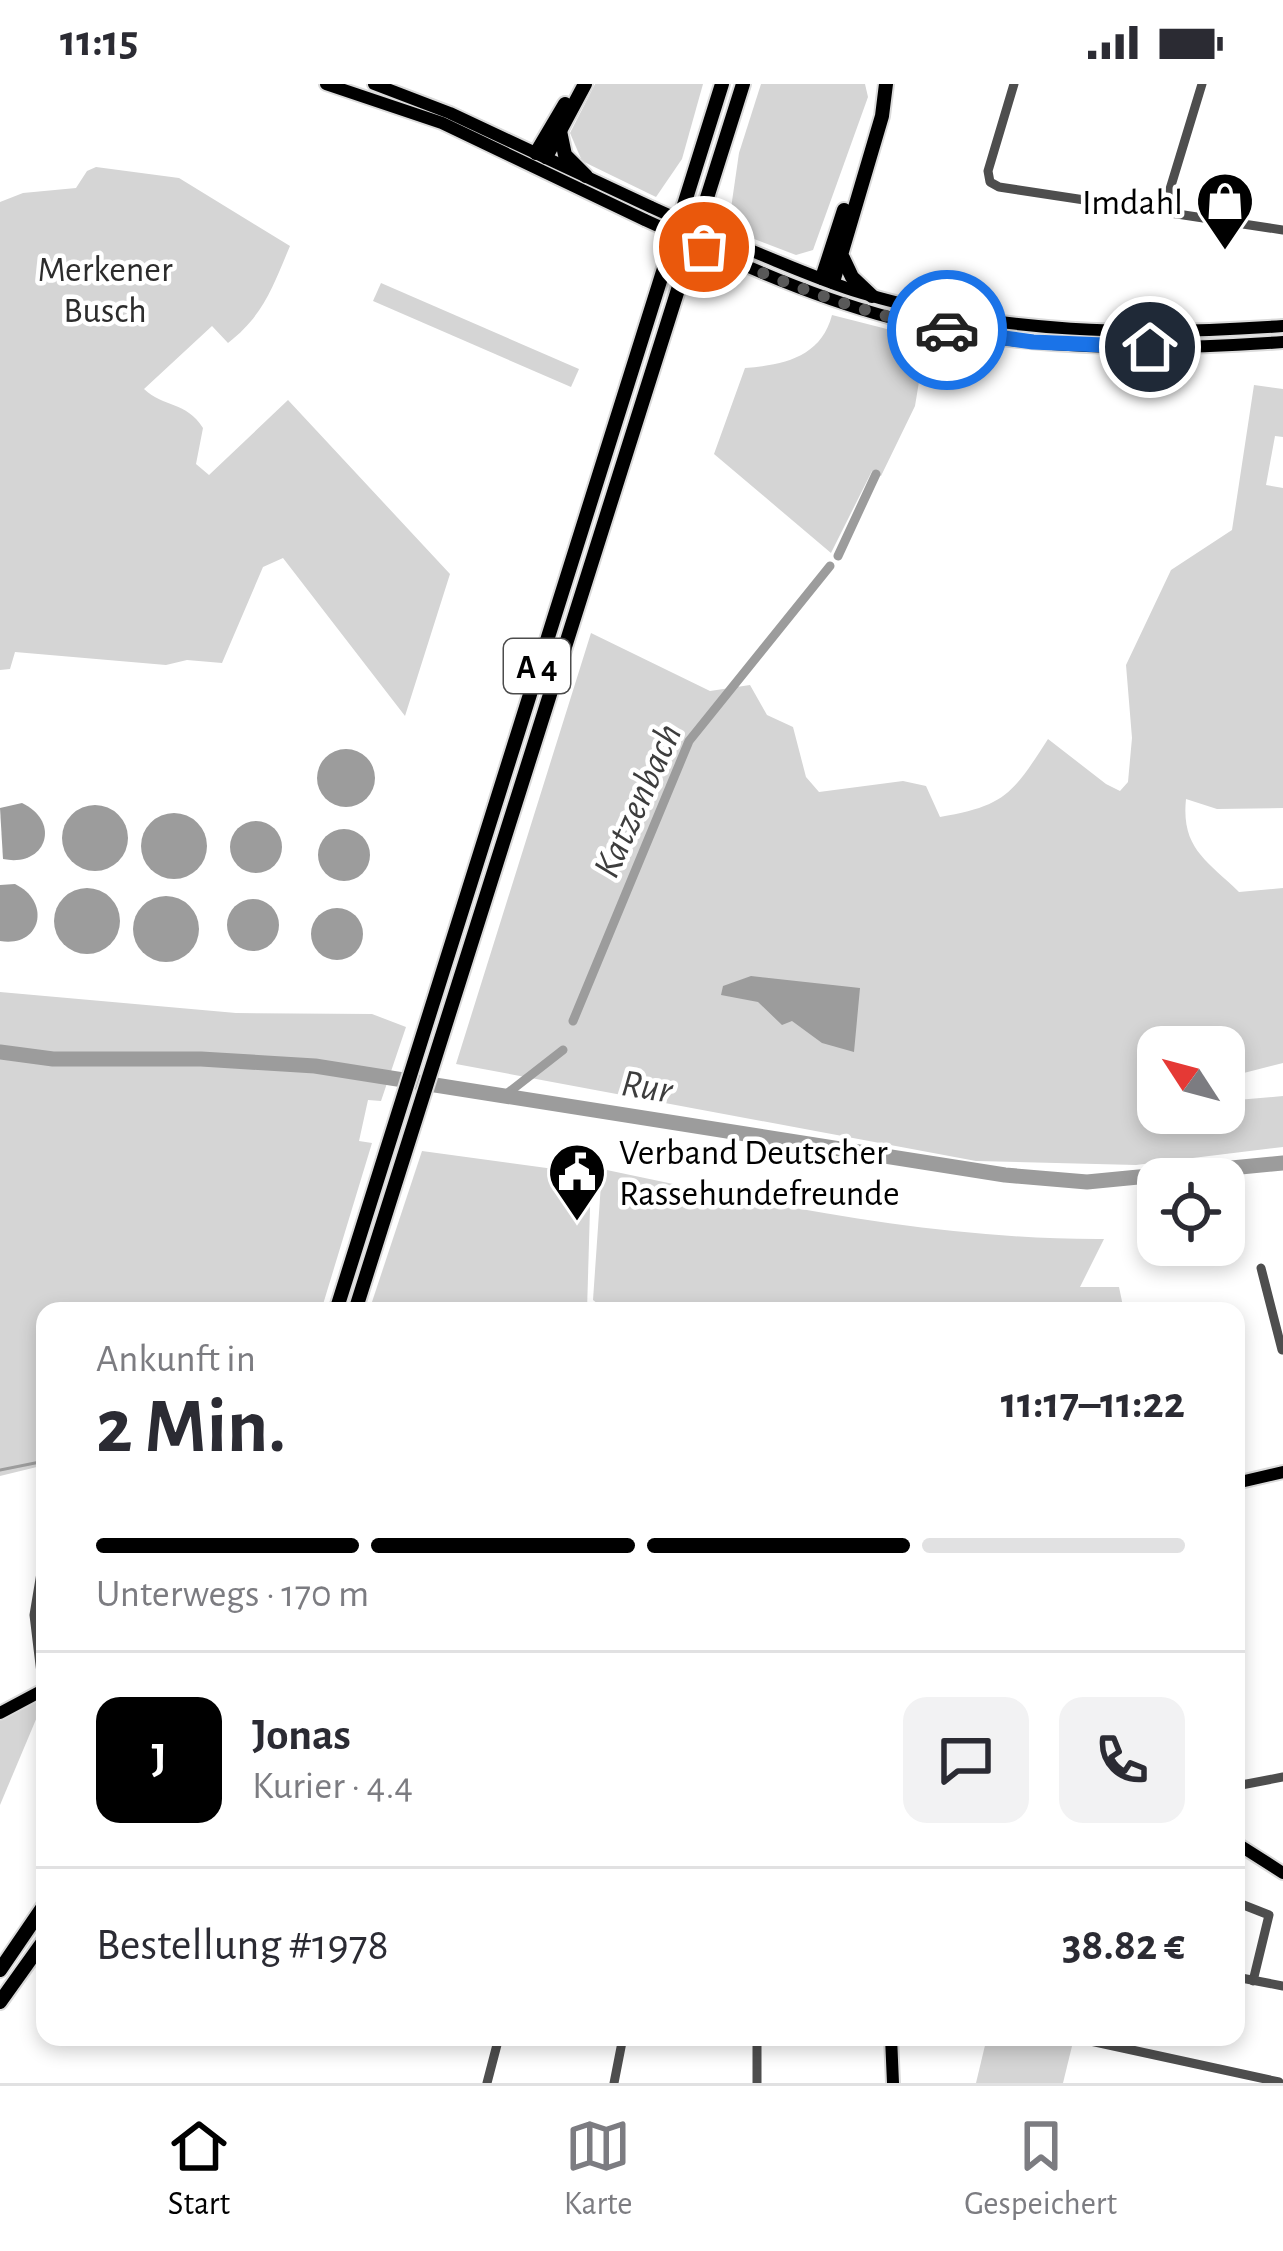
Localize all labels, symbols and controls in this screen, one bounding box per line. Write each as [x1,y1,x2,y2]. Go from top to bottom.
text: 11:15 [60,19,138,64]
shop icon: Imdahl [1194,170,1256,252]
place label: Imdahl [1082,185,1183,221]
pin [653,196,755,298]
icon: bag [671,214,737,280]
park label: Merkener Busch [37,252,173,329]
courier [887,270,1007,390]
pin [1099,296,1201,398]
icon: car [914,297,980,363]
icon: home [1117,314,1183,380]
road number: A 4 [504,639,570,693]
water label: Katzenbach [587,718,689,884]
north arrow [1137,1026,1245,1134]
map controls [1137,1026,1245,1266]
water label: Rur [618,1064,676,1111]
place label: Verband Deutscher Rassehundefreunde [619,1135,900,1212]
public building icon: Verband Deutscher Rassehundefreunde [546,1141,608,1223]
button: locate [1137,1158,1245,1266]
text: Ankunft in [96,1340,256,1379]
text: 11:17–11:22 [1001,1381,1185,1426]
text: 2 Min. [96,1389,286,1467]
text: Unterwegs · 170 m [96,1575,369,1614]
button: chat [903,1697,1029,1823]
button: phone [1059,1697,1185,1823]
text: Jonas [252,1713,351,1758]
text: J [151,1737,167,1782]
text: Kurier · 4.4 [252,1767,413,1806]
text: Bestellung #1978 [96,1923,389,1968]
text: 38.82 € [1062,1923,1185,1968]
tab: Start [166,2113,232,2225]
tab: Karte [564,2113,632,2225]
tab: Gespeichert [964,2113,1117,2225]

